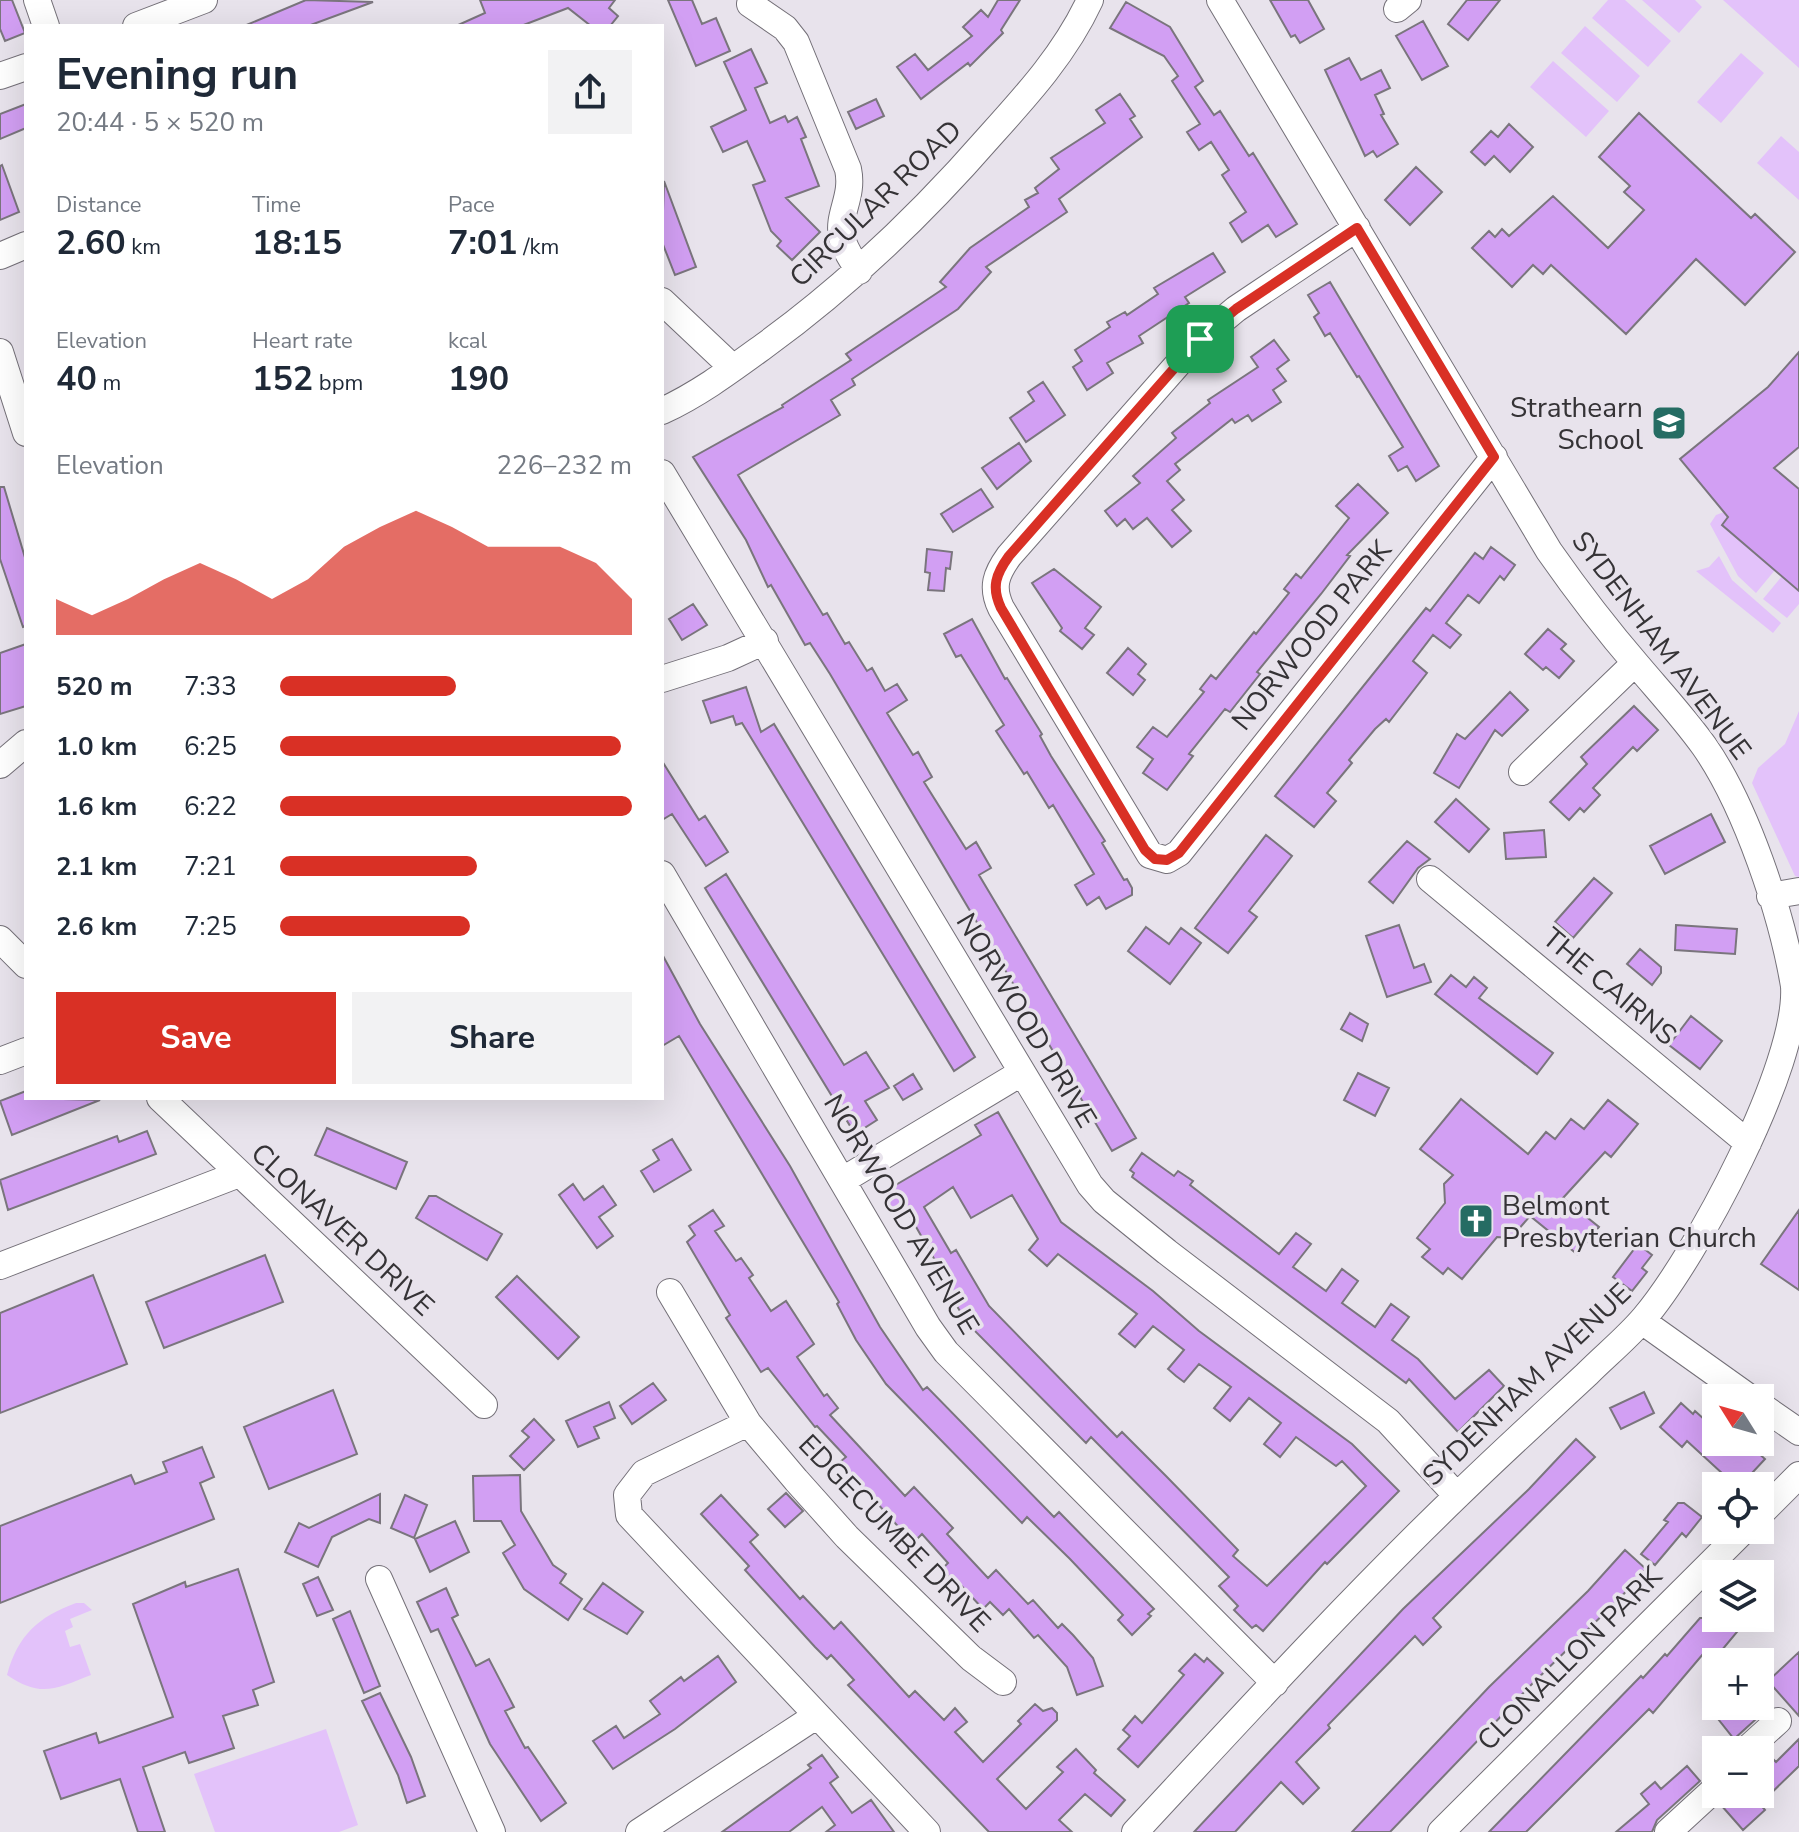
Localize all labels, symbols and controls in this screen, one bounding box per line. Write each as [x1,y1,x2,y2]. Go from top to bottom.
text: Evening run [56,45,298,105]
button: share [548,50,632,134]
text: 20:44 · 5 × 520 m [56,105,264,140]
street label: CIRCULAR ROAD [781,112,970,296]
text: Distance [56,190,141,220]
text: Time [252,190,301,220]
text: Pace [448,190,495,220]
text: 2.60 [56,220,126,266]
text: 18:15 [252,220,342,266]
text: 7:01 [448,220,518,266]
text: km [126,232,161,262]
text: /km [518,232,559,262]
pin [1166,305,1234,373]
icon: arrive [1178,317,1222,361]
text: Elevation [56,326,147,356]
text: Heart rate [252,326,353,356]
text: kcal [448,326,487,356]
text: 40 [56,356,97,402]
text: 152 [252,356,313,402]
text: 190 [448,356,509,402]
text: m [97,368,121,398]
text: bpm [313,368,363,398]
place label: Strathearn School [1510,389,1644,459]
school or university icon: Strathearn School [1650,404,1688,442]
text: Elevation [56,448,164,483]
text: 226–232 m [496,448,632,483]
street label: SYDENHAM AVENUE [1563,524,1760,767]
street label: NORWOOD PARK [1223,532,1401,739]
text: 520 m [56,669,133,704]
text: 7:33 [184,669,237,704]
text: 1.0 km [56,729,137,764]
text: 6:25 [184,729,237,764]
text: 1.6 km [56,789,137,824]
text: 6:22 [184,789,237,824]
text: 2.1 km [56,849,137,884]
text: 7:21 [184,849,237,884]
street label: NORWOOD DRIVE [947,906,1105,1135]
text: 2.6 km [56,909,137,944]
text: 7:25 [184,909,237,944]
street label: THE CAIRNS [1534,919,1684,1054]
button: Save [56,992,336,1084]
button: Share [352,992,632,1084]
street label: NORWOOD AVENUE [814,1087,988,1342]
street label: CLONAVER DRIVE [242,1135,442,1325]
place label: Belmont Presbyterian Church [1502,1187,1757,1257]
church icon: Belmont Presbyterian Church [1457,1202,1495,1240]
street label: SYDENHAM AVENUE [1414,1275,1639,1494]
north arrow [1702,1384,1774,1456]
map controls [1702,1384,1774,1808]
street label: EDGECUMBE DRIVE [790,1426,999,1641]
button: locate [1702,1472,1774,1544]
street label: CLONALLON PARK [1469,1558,1671,1759]
button: layers [1702,1560,1774,1632]
button: + [1702,1648,1774,1720]
button: − [1702,1736,1774,1808]

